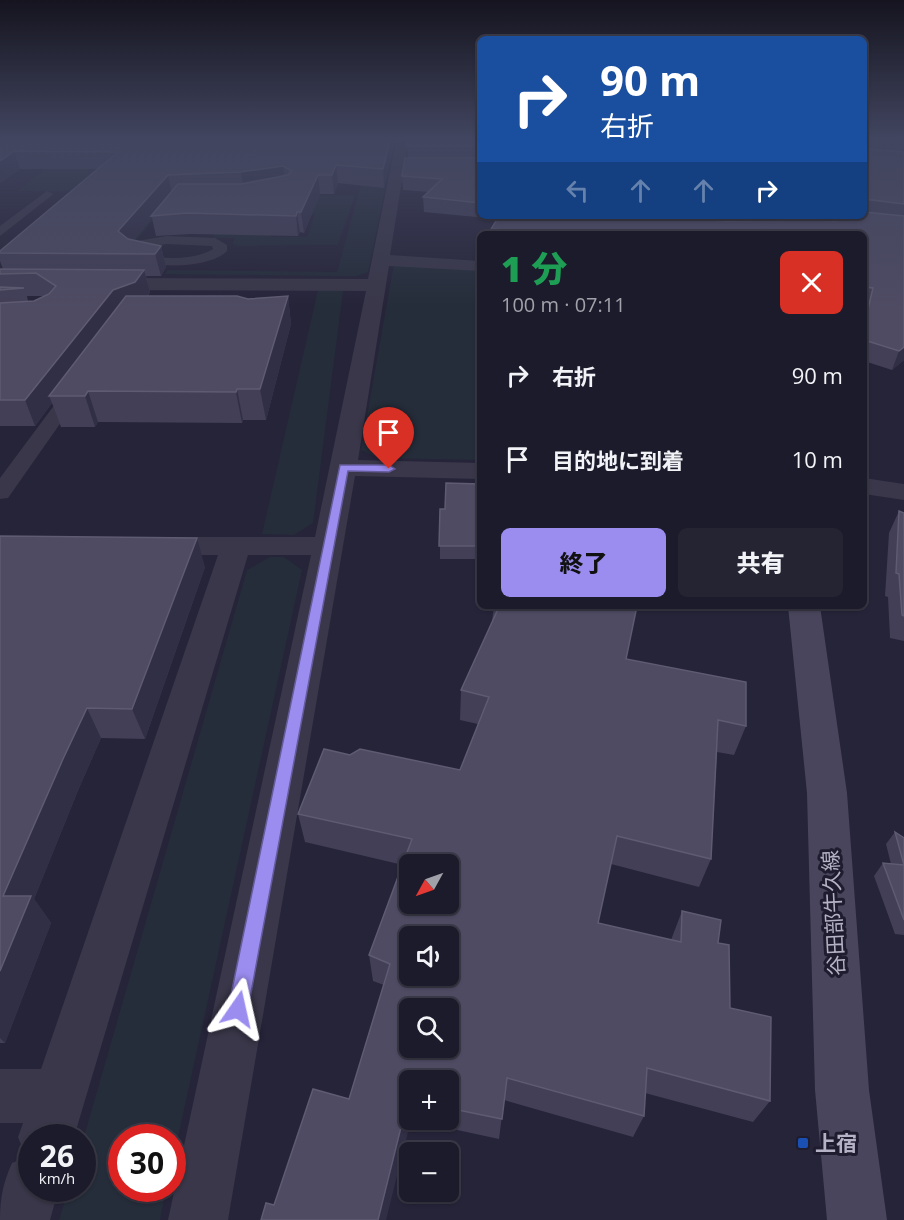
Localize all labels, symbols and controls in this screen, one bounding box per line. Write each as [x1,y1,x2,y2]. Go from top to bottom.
text: 90 m [600,51,700,108]
icon: right [501,60,579,138]
text: 右折 [600,107,654,144]
icon: left [561,174,594,207]
icon: ahead [624,174,657,207]
icon: ahead [687,174,720,207]
icon: right [750,174,783,207]
text: 1 分 [501,244,567,293]
button: close [780,251,843,314]
text: 100 m · 07:11 [501,291,626,318]
icon: right [501,359,534,392]
text: 90 m [792,360,843,390]
text: 右折 [552,361,596,391]
pin [363,407,414,469]
icon: arrive [372,416,405,449]
icon: arrive [501,443,534,476]
text: 10 m [792,444,843,474]
text: 目的地に到着 [552,445,684,475]
button: 終了 [501,528,666,597]
button: 共有 [678,528,843,597]
street label: 谷田部牛久線 [816,849,850,977]
north arrow [399,854,459,914]
map controls [399,854,459,1202]
button: sound [399,926,459,986]
position arrow [206,977,270,1041]
button: search [399,998,459,1058]
button: + [399,1070,459,1130]
speed limit sign: 30 [108,1124,186,1202]
place label: 上宿 [815,1129,857,1157]
text: 26 [40,1135,74,1176]
marker: 上宿 [796,1136,810,1150]
button: − [399,1142,459,1202]
text: km/h [39,1168,75,1188]

